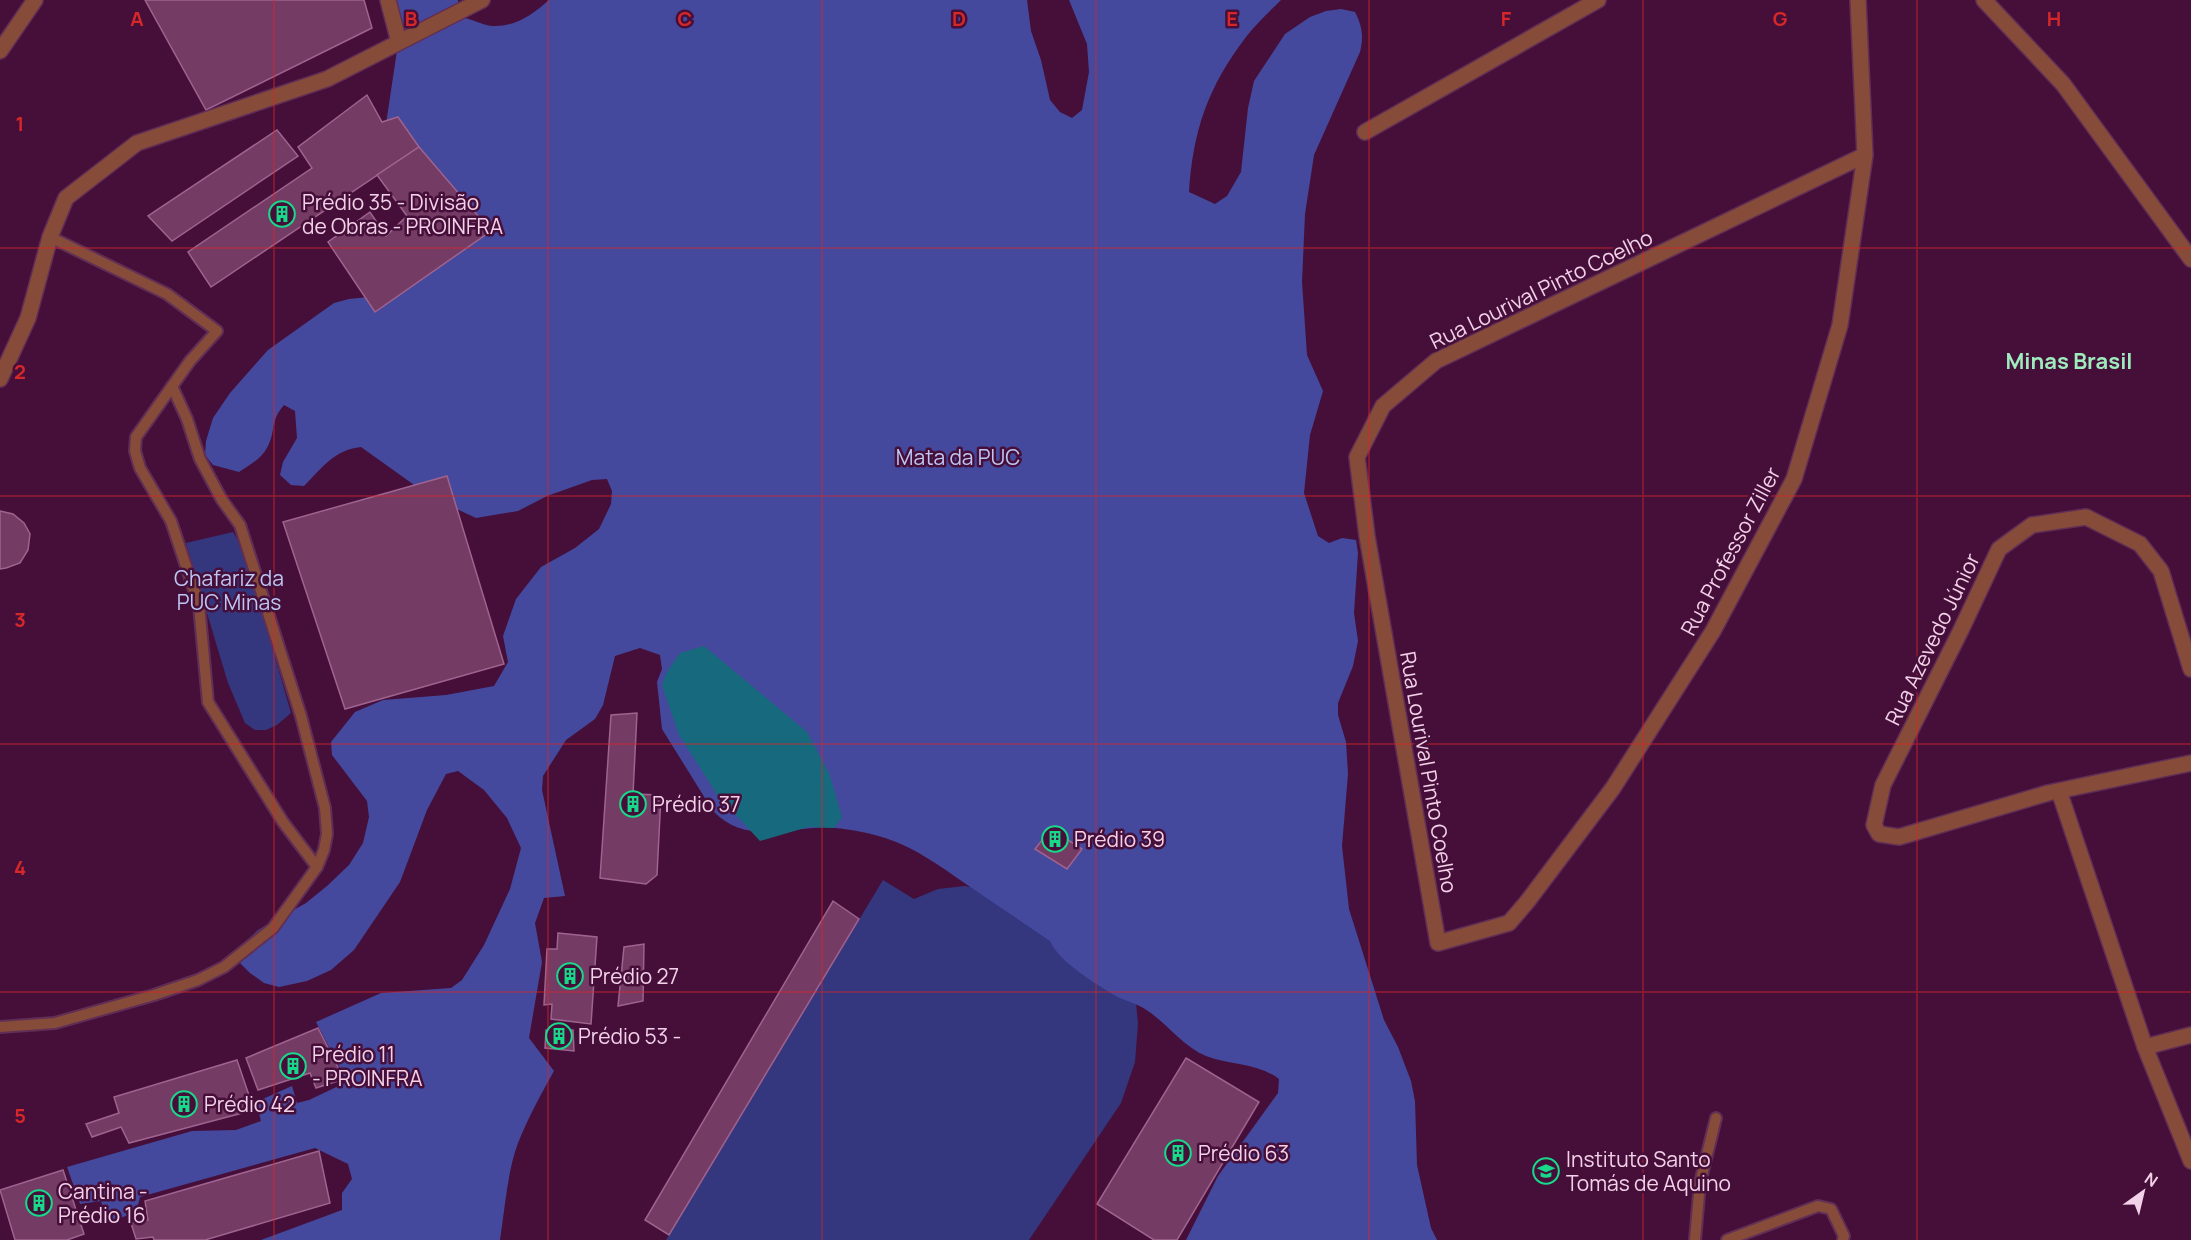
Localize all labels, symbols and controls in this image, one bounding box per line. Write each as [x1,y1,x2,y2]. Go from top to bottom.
text: A [130,5,144,32]
text: B [405,5,418,32]
text: C [678,5,692,32]
text: D [952,5,966,32]
text: E [1226,5,1238,32]
text: F [1501,5,1512,32]
text: G [1773,5,1788,32]
text: H [2047,5,2061,32]
text: 1 [16,110,24,137]
place label: Prédio 35 - Divisão de Obras - PROINFRA [302,188,503,240]
building icon: Prédio 35 - Divisão de Obras - PROINFRA [267,199,297,229]
street label: Rua Lourival Pinto Coelho [1425,223,1657,355]
district label: Minas Brasil [2005,346,2133,376]
text: 2 [14,358,26,385]
park label: Mata da PUC [896,443,1020,471]
street label: Rua Professor Ziller [1674,461,1786,640]
street label: Rua Azevedo Júnior [1878,548,1986,730]
park label: Chafariz da PUC Minas [174,564,284,616]
text: 3 [14,606,26,633]
street label: Rua Lourival Pinto Coelho [1394,649,1464,895]
building icon: Prédio 37 [618,789,648,819]
place label: Prédio 37 [652,790,741,818]
building icon: Prédio 39 [1040,824,1070,854]
place label: Prédio 39 [1074,825,1165,853]
text: 4 [14,854,26,881]
building icon: Prédio 27 [555,961,585,991]
place label: Prédio 27 [590,962,679,990]
building icon: Prédio 53 - [544,1021,574,1051]
place label: Prédio 53 - [578,1022,681,1050]
place label: Prédio 11 - PROINFRA [312,1040,423,1092]
building icon: Prédio 11 - PROINFRA [278,1051,308,1081]
building icon: Prédio 42 [169,1089,199,1119]
place label: Prédio 42 [204,1090,295,1118]
text: 5 [14,1102,26,1129]
building icon: Prédio 63 [1163,1138,1193,1168]
place label: Prédio 63 [1198,1139,1289,1167]
place label: Instituto Santo Tomás de Aquino [1566,1145,1731,1197]
school or university icon: Instituto Santo Tomás de Aquino [1531,1156,1561,1186]
north arrow [2113,1162,2173,1222]
text: N [2140,1167,2162,1192]
place label: Cantina - Prédio 16 [58,1177,148,1229]
building icon: Cantina - Prédio 16 [24,1188,54,1218]

